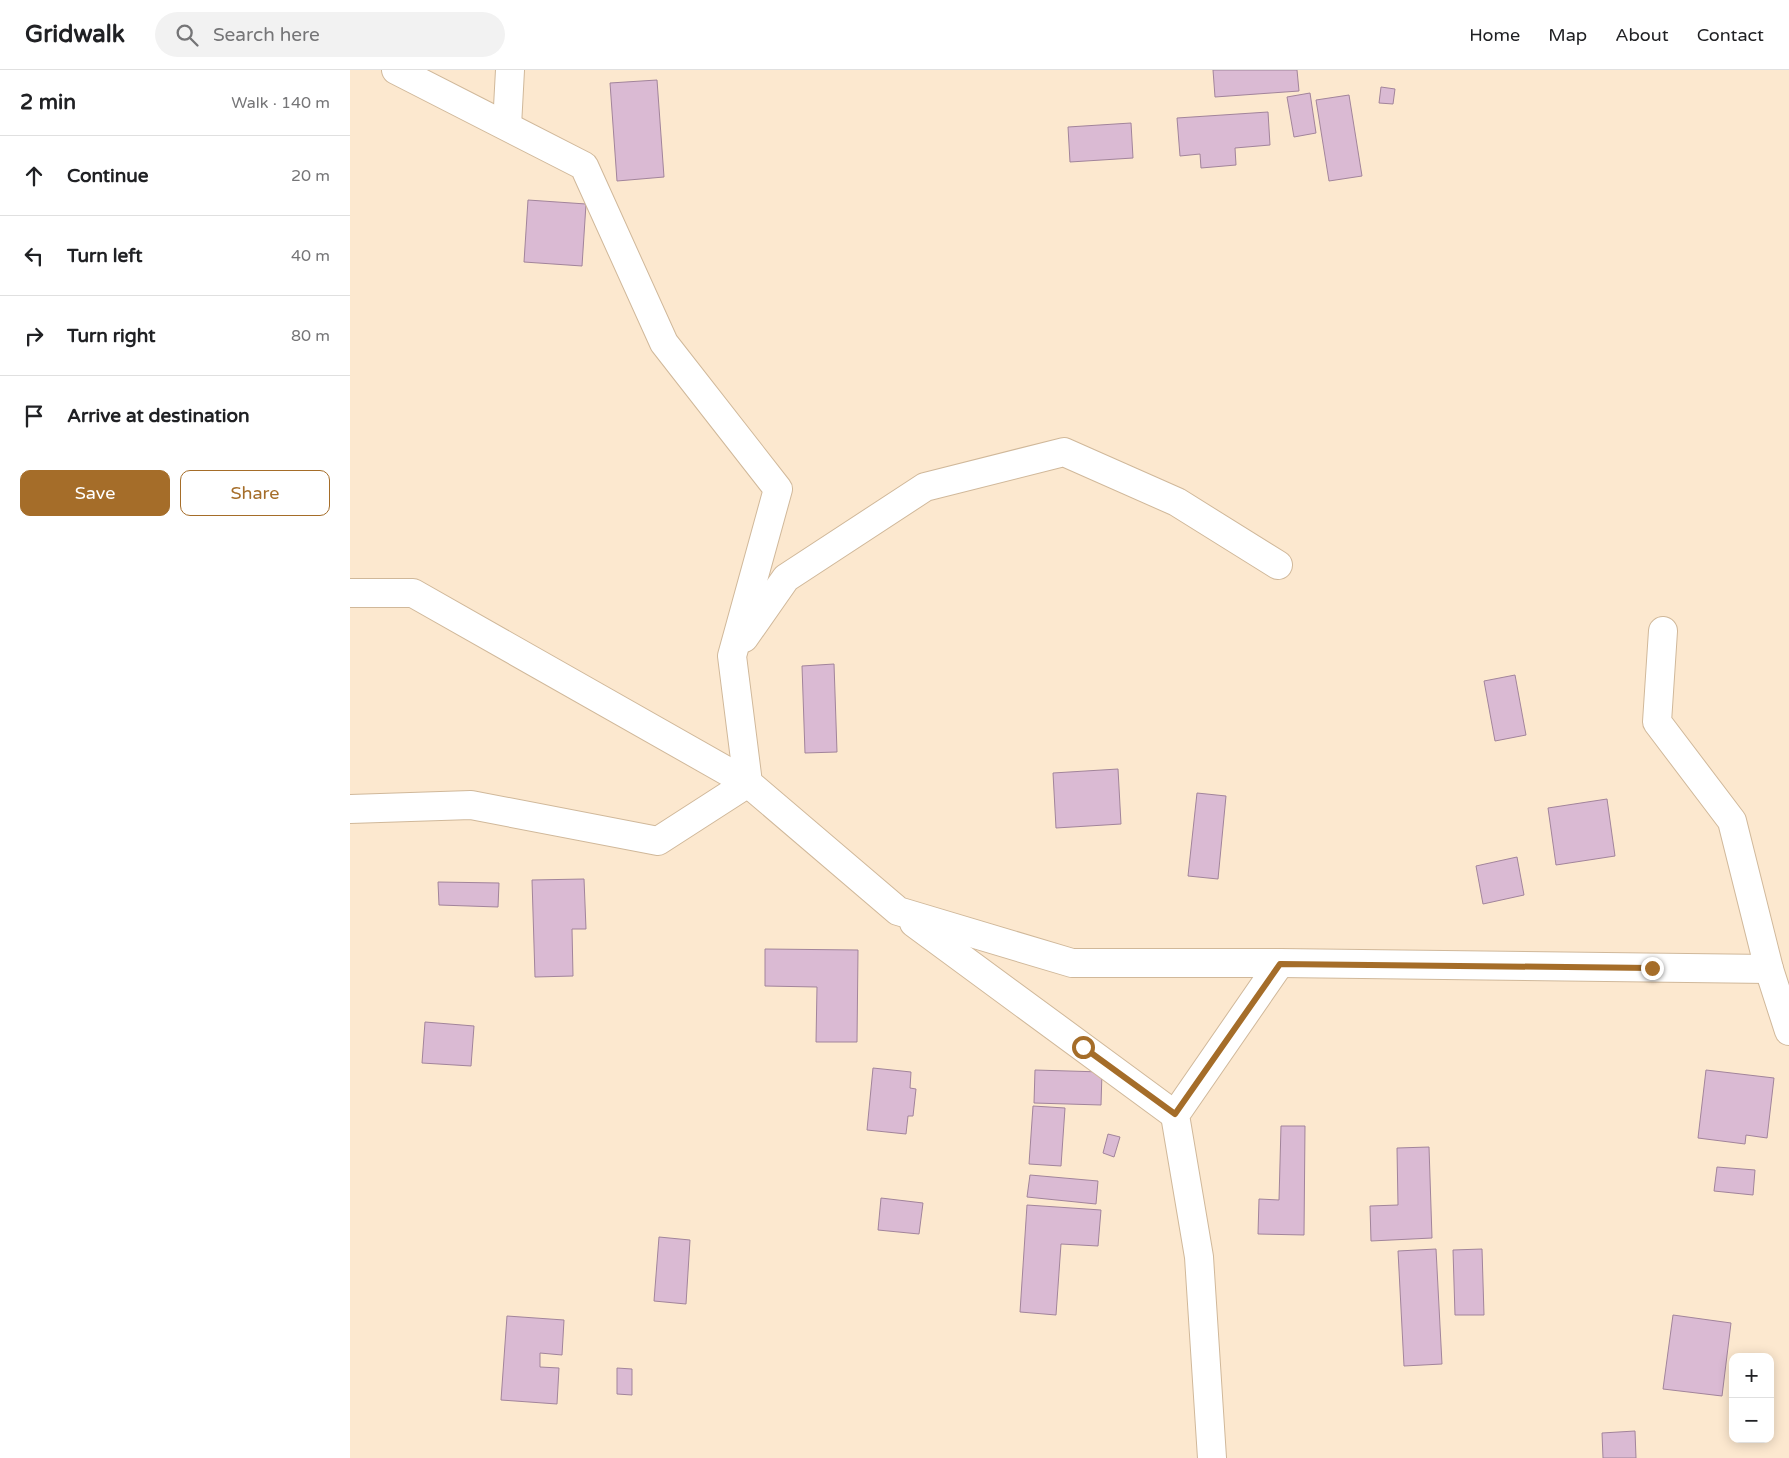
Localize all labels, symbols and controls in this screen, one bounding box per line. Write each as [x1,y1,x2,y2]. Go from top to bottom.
search box [155,12,505,57]
text: Gridwalk [25,20,125,49]
icon: search [173,21,201,49]
text: Search here [213,24,320,46]
text: Home [1469,24,1520,46]
text: Map [1548,24,1587,46]
text: About [1615,24,1669,46]
text: Contact [1697,24,1764,46]
text: 2 min [20,90,76,115]
text: Walk · 140 m [231,93,330,113]
icon: ahead [20,162,48,190]
text: Continue [67,165,149,187]
text: 20 m [291,166,330,186]
icon: left [20,242,48,270]
text: Turn left [67,245,143,267]
text: 40 m [291,246,330,266]
icon: right [20,322,48,350]
text: Turn right [67,325,155,347]
text: 80 m [291,326,330,346]
icon: arrive [20,402,48,430]
text: Arrive at destination [67,405,250,427]
button: Save [20,470,170,516]
button: Share [180,470,330,516]
route end [1641,957,1664,980]
route start [1072,1036,1095,1059]
map controls [1729,1353,1774,1443]
button: + [1729,1353,1774,1398]
button: − [1729,1398,1774,1443]

